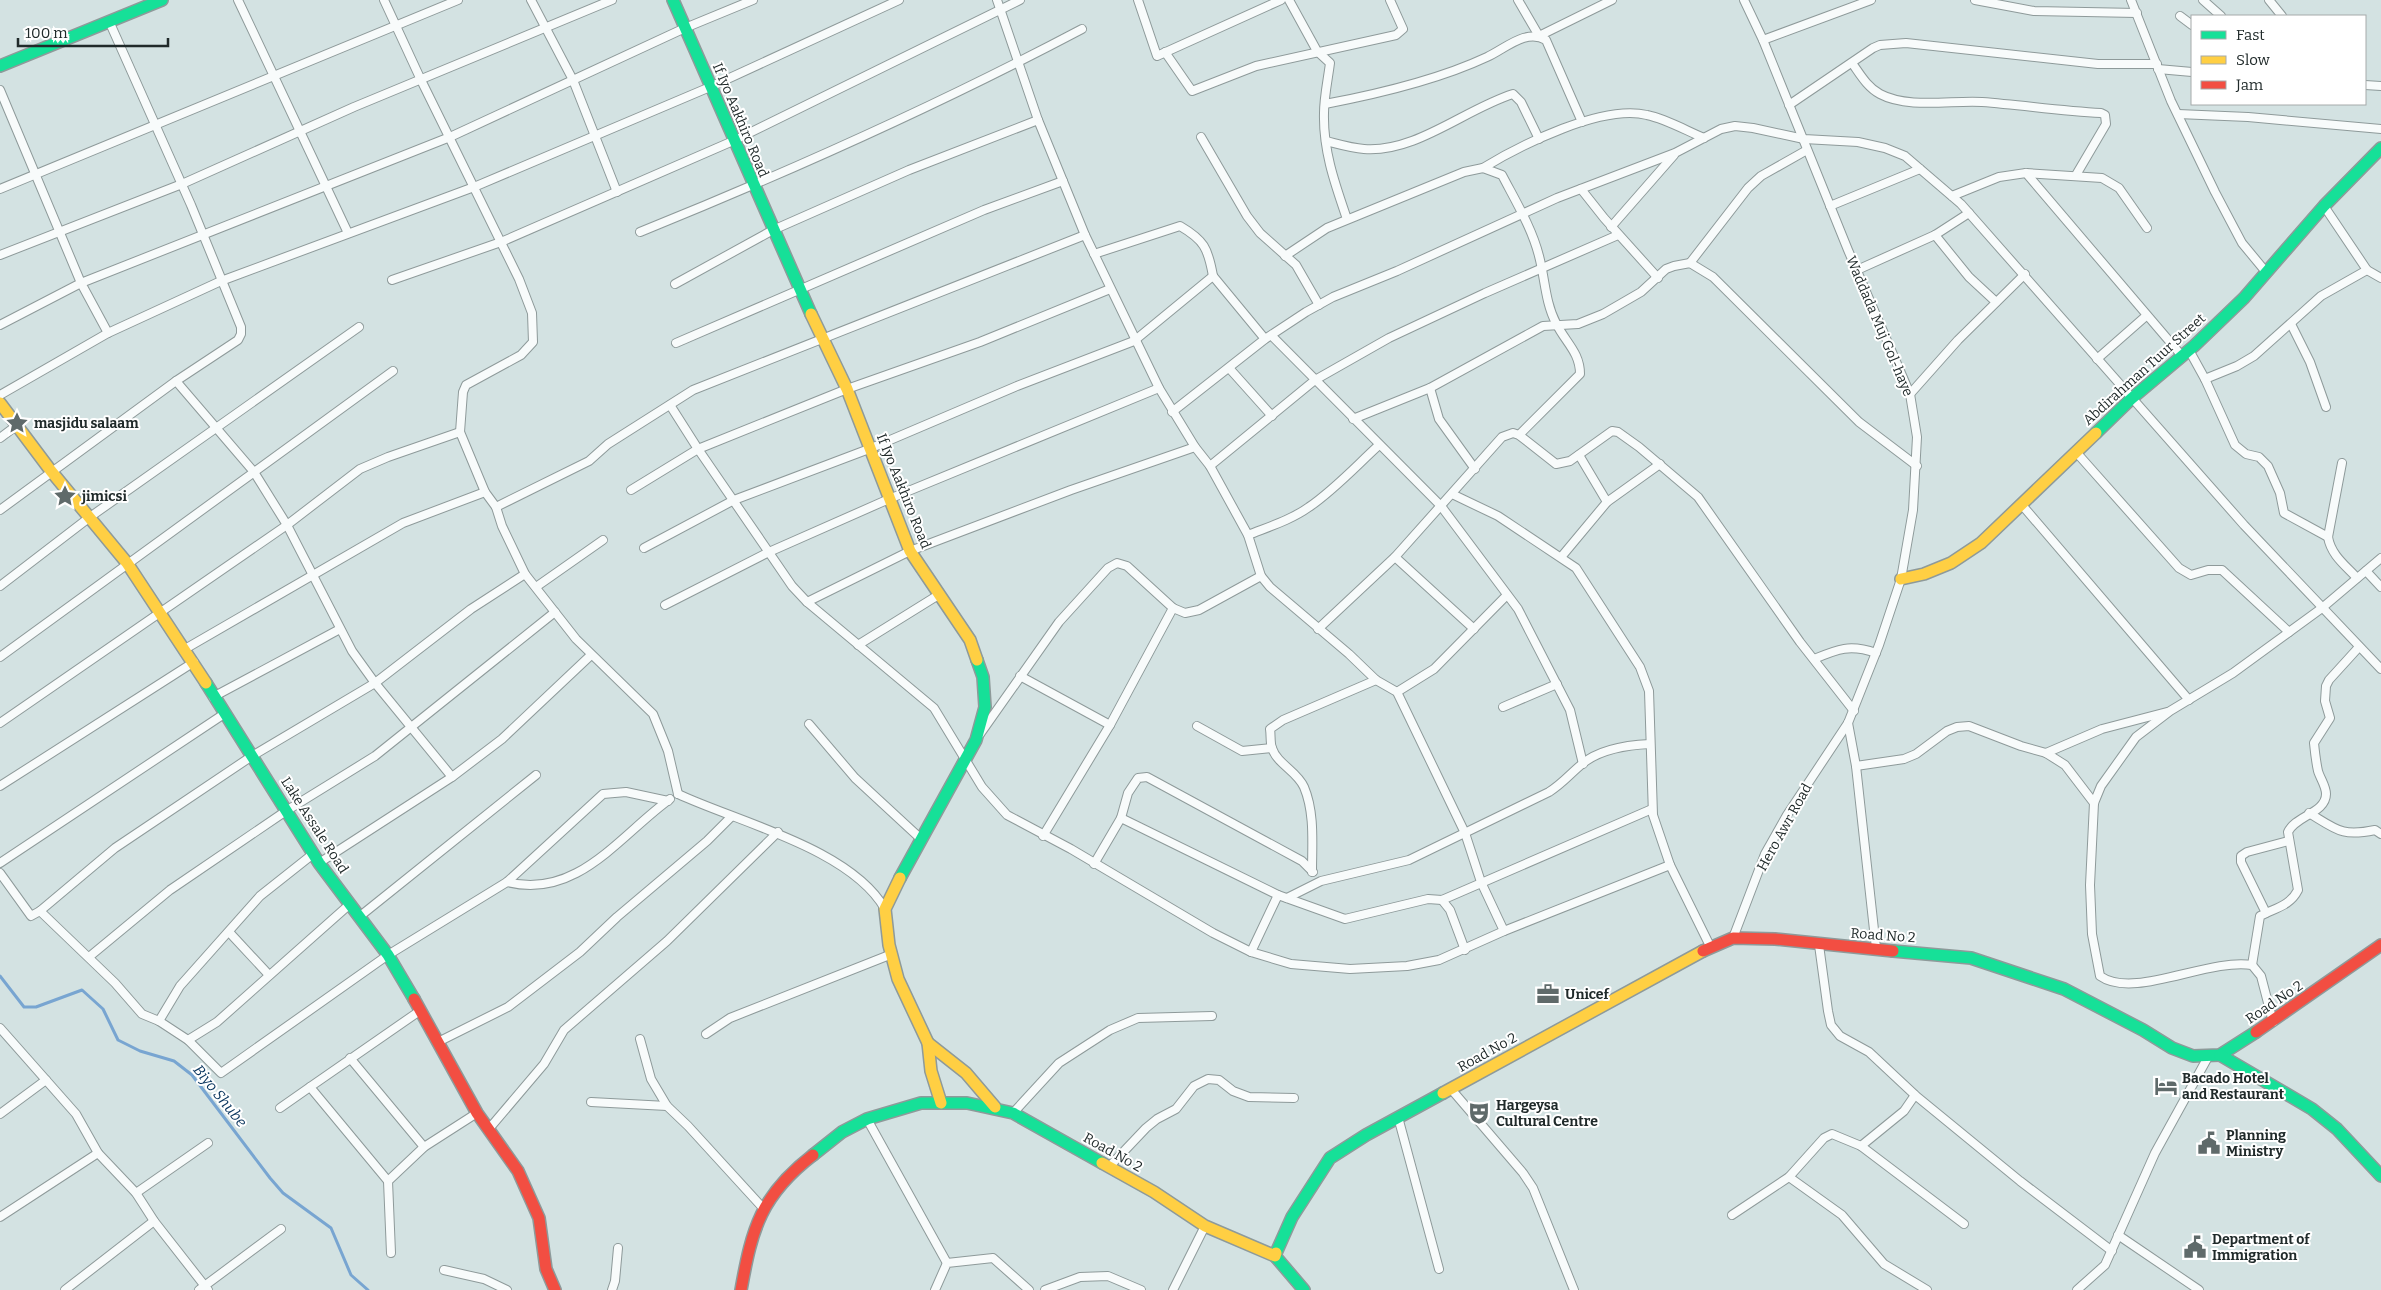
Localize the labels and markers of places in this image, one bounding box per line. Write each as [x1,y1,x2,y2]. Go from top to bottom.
place icon: masjidu salaam [4,410,30,436]
place label: masjidu salaam [34,415,139,432]
place icon: jimicsi [52,483,78,509]
place label: jimicsi [81,488,127,505]
office icon: Unicef [1535,981,1561,1007]
place label: Unicef [1565,986,1610,1003]
place label: Bacado Hotel and Restaurant [2182,1070,2285,1103]
hotel icon: Bacado Hotel and Restaurant [2153,1073,2179,1099]
place label: Hargeysa Cultural Centre [1496,1097,1598,1130]
theatre icon: Hargeysa Cultural Centre [1466,1100,1492,1126]
place label: Planning Ministry [2226,1127,2286,1160]
public building icon: Planning Ministry [2196,1130,2222,1156]
place label: Department of Immigration [2212,1231,2310,1264]
public building icon: Department of Immigration [2182,1234,2208,1260]

